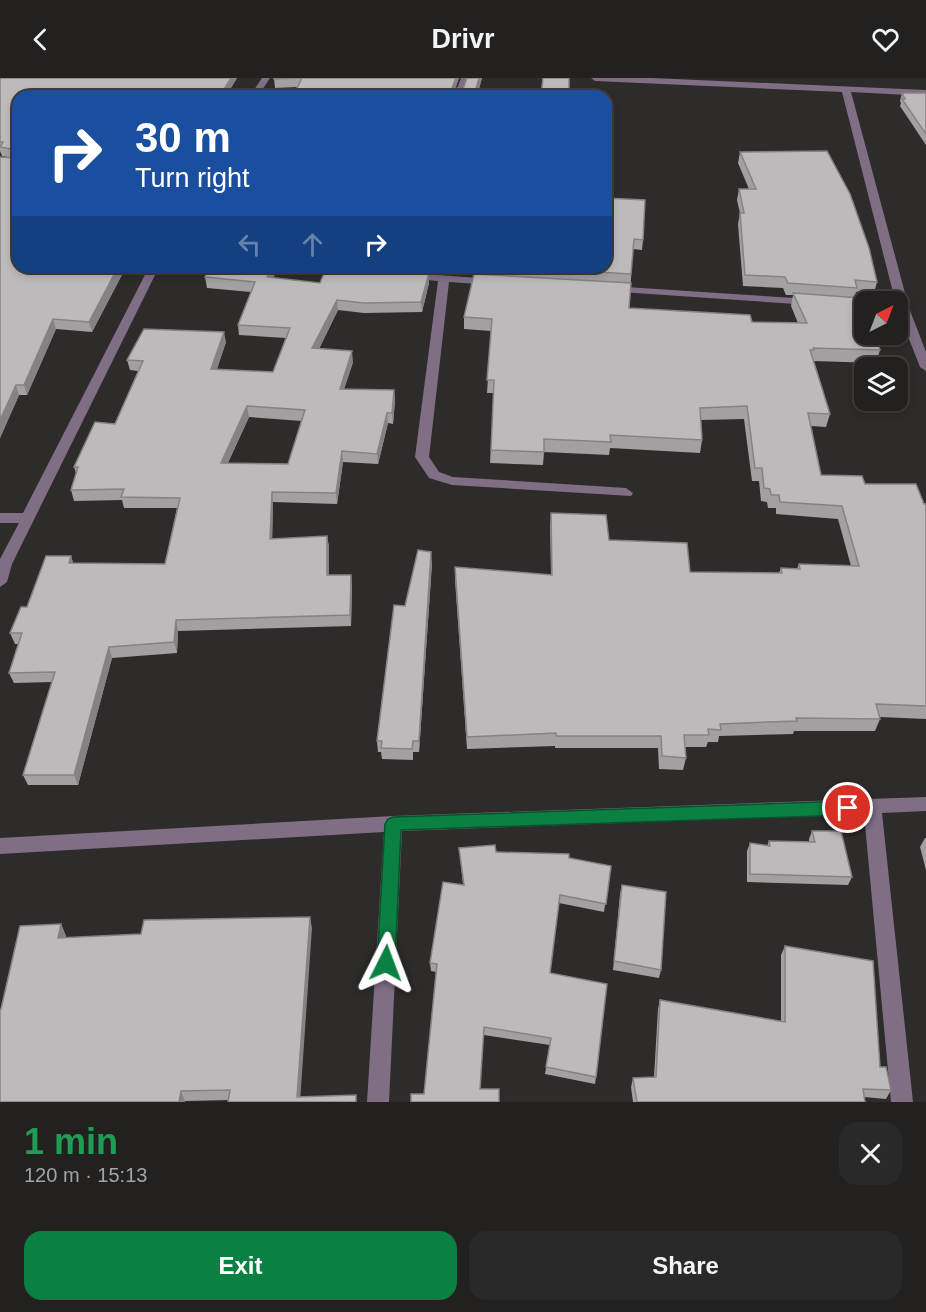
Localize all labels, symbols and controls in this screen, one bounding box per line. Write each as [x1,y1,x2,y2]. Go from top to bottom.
icon: back [24,23,57,56]
icon: heart [869,23,902,56]
text: Drivr [431,24,495,54]
icon: right [36,114,114,192]
text: 30 m [135,114,231,161]
text: Turn right [135,163,250,193]
icon: left [233,228,266,261]
icon: ahead [296,228,329,261]
icon: right [359,228,392,261]
north arrow [854,291,908,345]
map controls [854,291,908,411]
button: layers [854,357,908,411]
pin [822,782,873,833]
icon: arrive [831,791,864,824]
position arrow [354,931,418,995]
text: 1 min [24,1121,118,1162]
button: close [839,1122,902,1185]
text: 120 m · 15:13 [24,1164,147,1186]
button: Exit [24,1231,457,1300]
button: Share [469,1231,902,1300]

